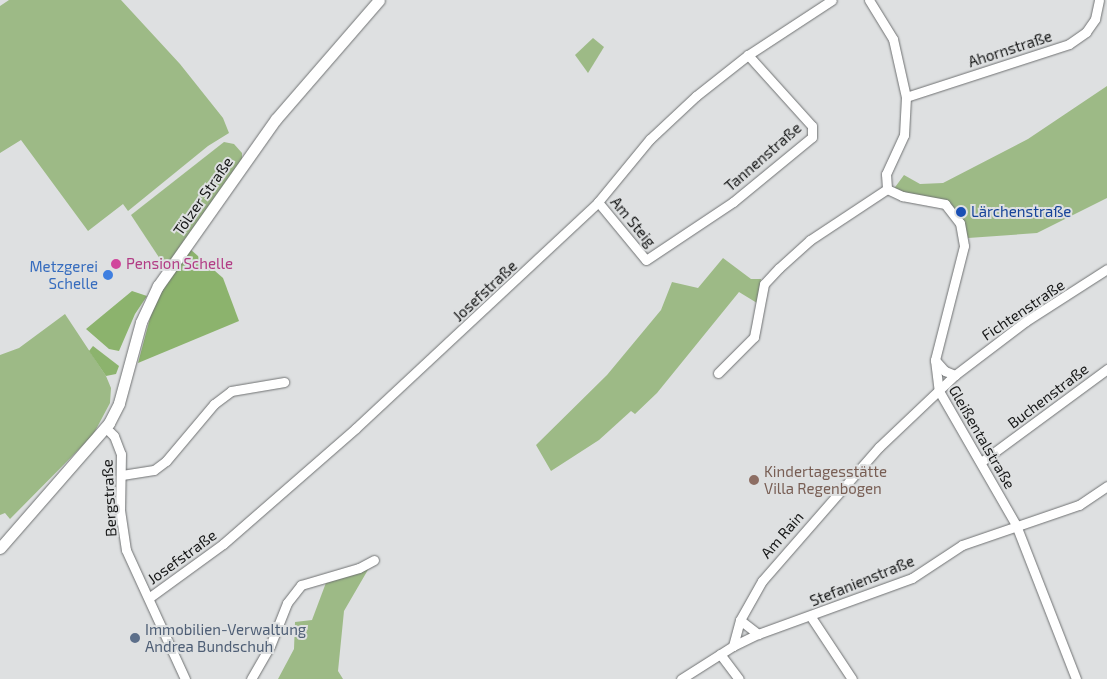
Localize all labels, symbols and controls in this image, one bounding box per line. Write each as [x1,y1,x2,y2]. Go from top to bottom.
street label: Ahornstraße [966,27,1054,71]
street label: Tannenstraße [721,119,805,195]
street label: Tölzer Straße [169,153,237,239]
street label: Am Steig [607,193,659,251]
place label: Lärchenstraße [971,203,1071,221]
marker: Lärchenstraße [955,206,967,218]
place label: Pension Schelle [126,255,233,273]
place label: Metzgerei Schelle [29,257,98,292]
street label: Josefstraße [449,257,521,325]
marker: Pension Schelle [110,258,122,270]
marker: Metzgerei Schelle [102,269,114,281]
street label: Fichtenstraße [978,276,1068,344]
street label: Buchenstraße [1004,360,1092,432]
street label: Gleißentalstraße [945,382,1019,492]
street label: Bergstraße [98,459,120,537]
place label: Kindertagesstätte Villa Regenbogen [764,462,887,497]
marker: Kindertagesstätte Villa Regenbogen [748,474,760,486]
street label: Am Rain [757,508,807,562]
street label: Josefstraße [144,526,220,588]
street label: Stefanienstraße [807,552,917,610]
place label: Immobilien-Verwaltung Andrea Bundschuh [145,620,306,655]
marker: Immobilien-Verwaltung Andrea Bundschuh [129,632,141,644]

